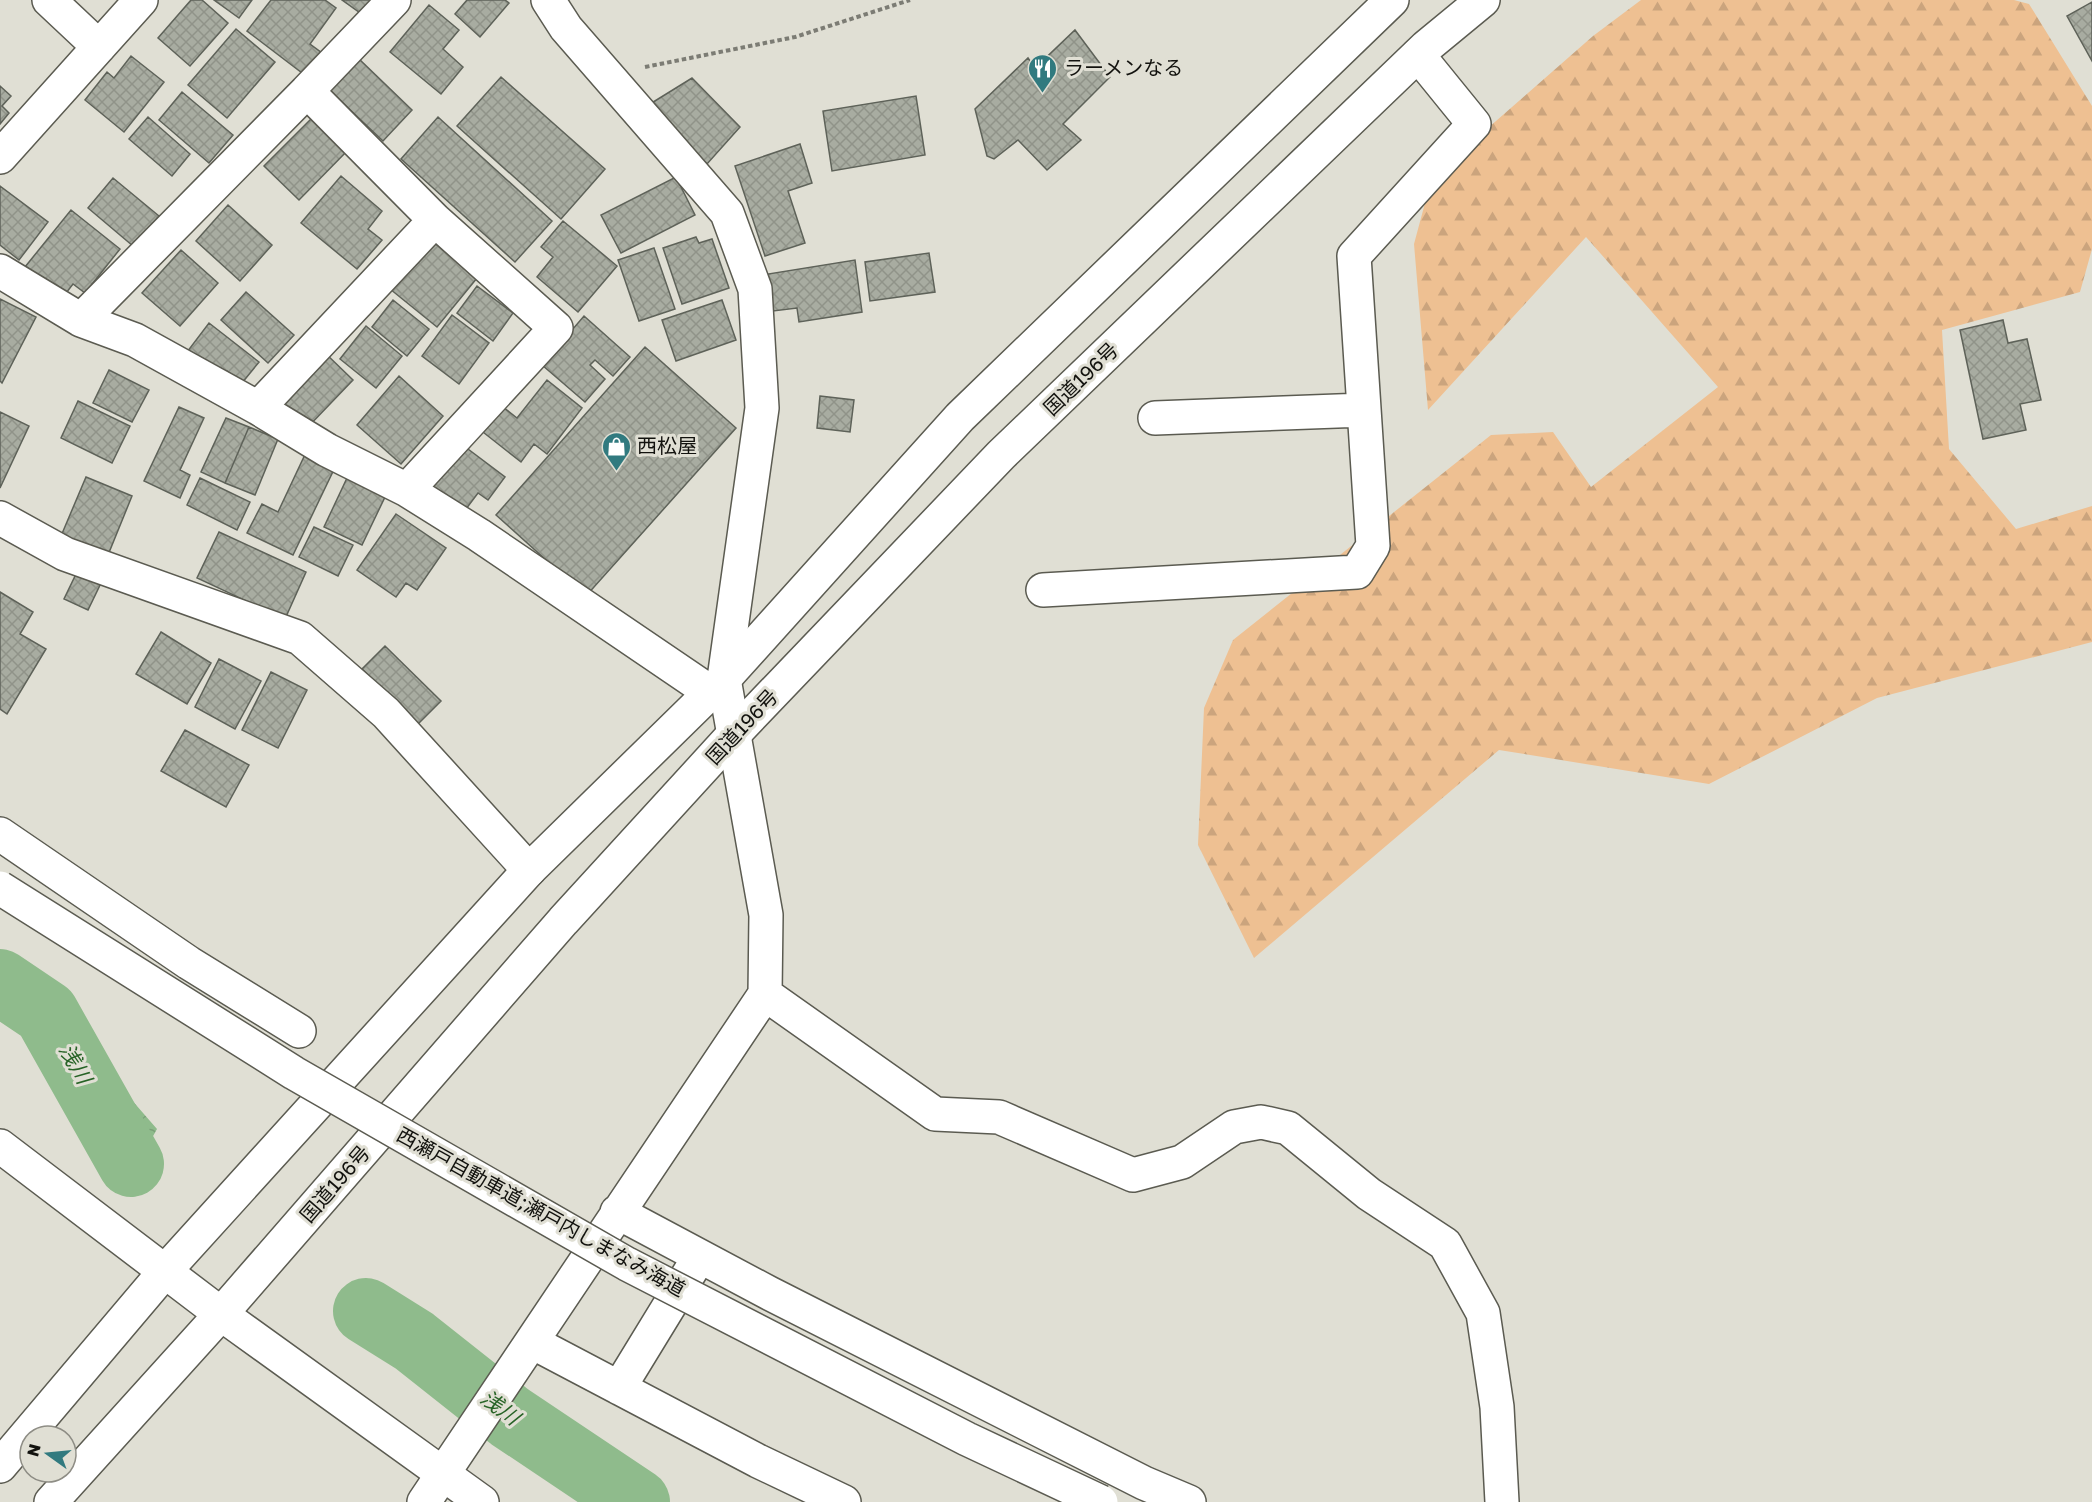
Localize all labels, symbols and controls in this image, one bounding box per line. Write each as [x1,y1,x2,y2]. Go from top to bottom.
restaurant icon: ラーメンなる [1027,52,1059,94]
place label: ラーメンなる [1064,55,1183,79]
street label: 国道196号 [1038,337,1122,420]
shop icon: 西松屋 [600,430,632,472]
place label: 西松屋 [637,433,697,457]
street label: 国道196号 [700,684,782,769]
water label: 浅川 [54,1039,99,1090]
street label: 西瀬戸自動車道;瀬戸内しまなみ海道 [393,1122,690,1301]
street label: 国道196号 [294,1140,374,1227]
water label: 浅川 [476,1384,527,1431]
north arrow [18,1424,78,1484]
text: N [22,1442,45,1459]

